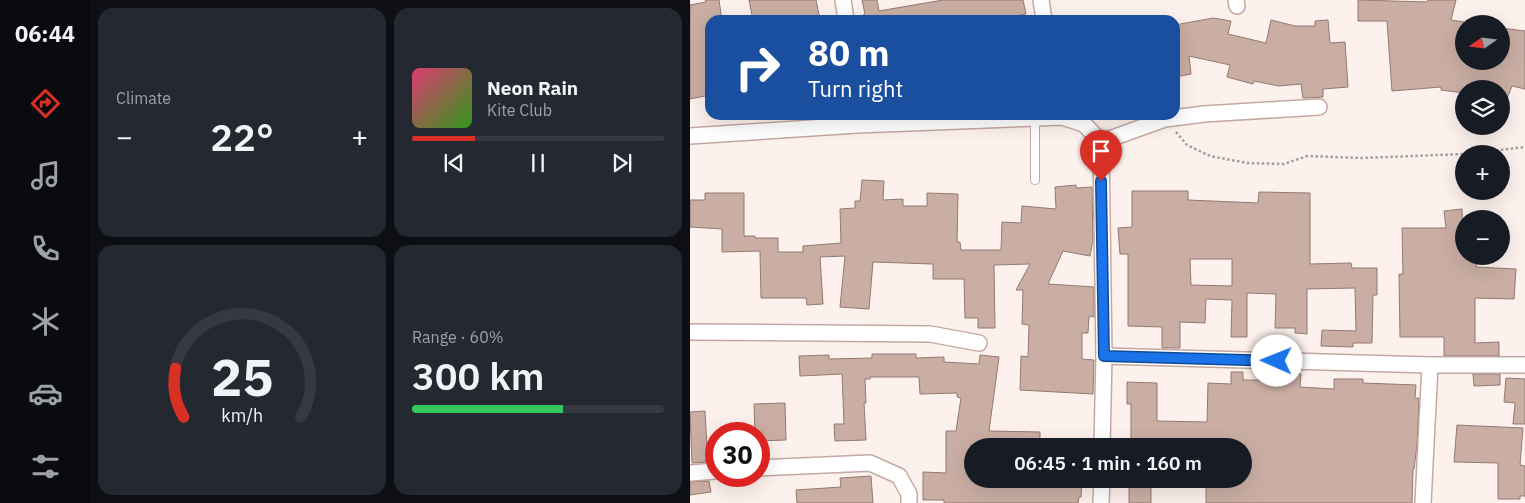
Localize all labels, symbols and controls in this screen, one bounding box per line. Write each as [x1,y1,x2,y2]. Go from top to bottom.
north arrow [1455,15,1510,70]
map controls [1455,15,1510,265]
text: 06:44 [15,19,75,48]
text: 80 m [808,30,890,76]
icon: right [725,35,790,100]
text: Turn right [808,74,903,103]
text: Neon Rain [487,76,578,100]
button: layers [1455,80,1510,135]
icon: directions [28,86,63,121]
text: Climate [116,88,171,108]
text: Kite Club [487,100,552,120]
text: 22° [210,112,274,161]
text: − [116,118,133,155]
text: + [351,118,368,155]
pin [1080,130,1122,181]
icon: arrive [1087,137,1115,165]
button: + [1455,145,1510,200]
icon: previous [440,149,468,177]
icon: pause [524,149,552,177]
icon: next [608,149,636,177]
icon: music [28,158,63,193]
button: − [1455,210,1510,265]
icon: phone [28,231,63,266]
icon: climate [28,304,63,339]
text: Range · 60% [412,327,504,347]
position arrow [1250,334,1302,386]
text: 25 [211,343,273,410]
text: 300 km [412,351,544,400]
icon: car [28,376,63,411]
text: km/h [221,404,263,427]
speed limit sign: 30 [705,422,770,487]
icon: filters [28,449,63,484]
text: 06:45 · 1 min · 160 m [1014,451,1202,475]

